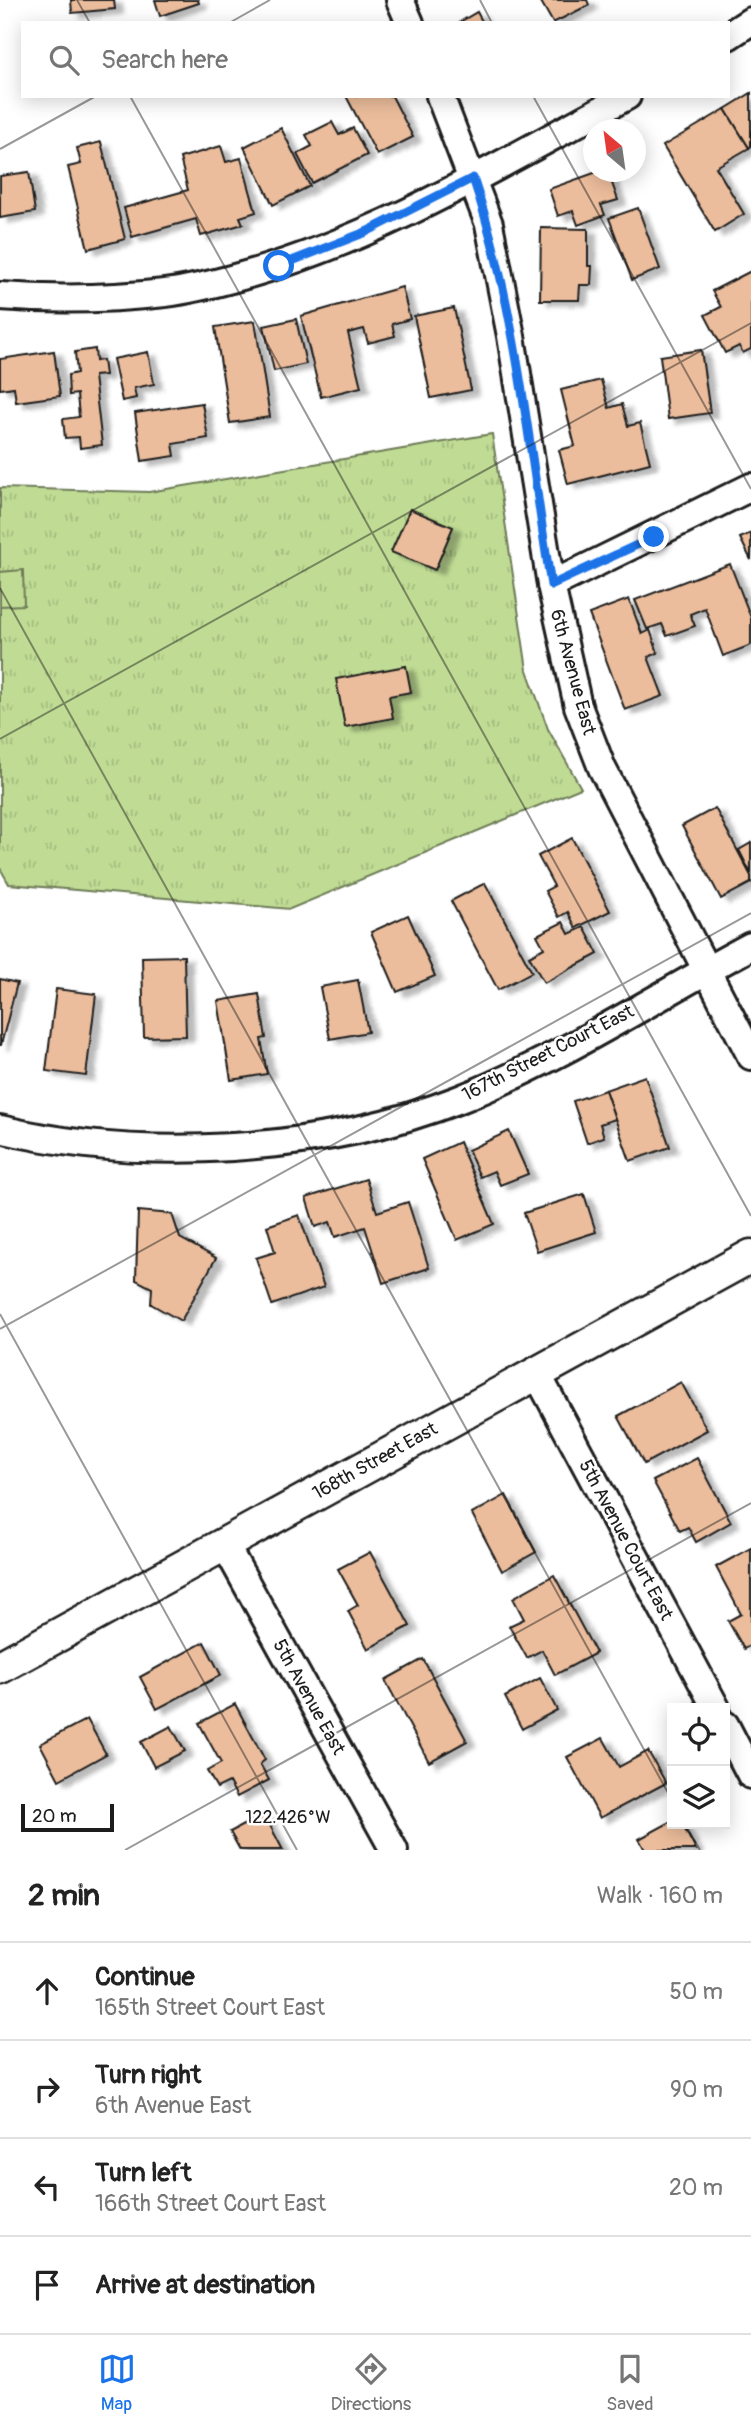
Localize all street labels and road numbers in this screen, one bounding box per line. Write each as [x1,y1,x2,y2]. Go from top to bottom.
street label: 6th Avenue East [545,607,601,738]
street label: 167th Street Court East [458,999,638,1107]
street label: 168th Street East [308,1417,442,1505]
street label: 5th Avenue Court East [574,1456,679,1625]
street label: 5th Avenue East [267,1635,351,1759]

